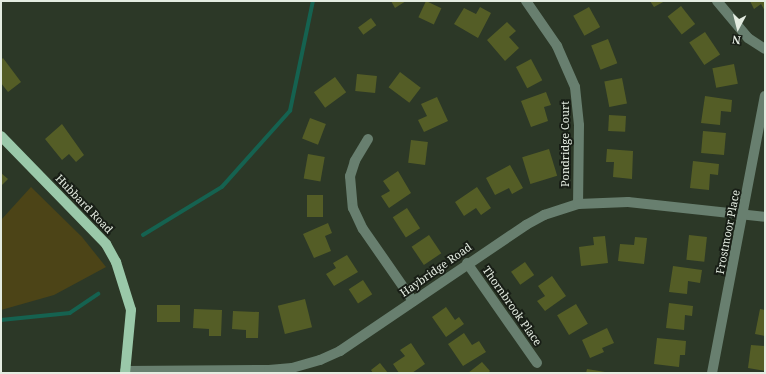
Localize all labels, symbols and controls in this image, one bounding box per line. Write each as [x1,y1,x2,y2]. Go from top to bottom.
north arrow [718,8,758,48]
text: N [731,32,742,48]
street label: Pondridge Court [558,101,572,187]
street label: Hubbard Road [53,172,115,236]
street label: Frostmoor Place [713,189,743,275]
street label: Haybridge Road [398,240,474,300]
street label: Thornbrook Place [480,264,544,348]

